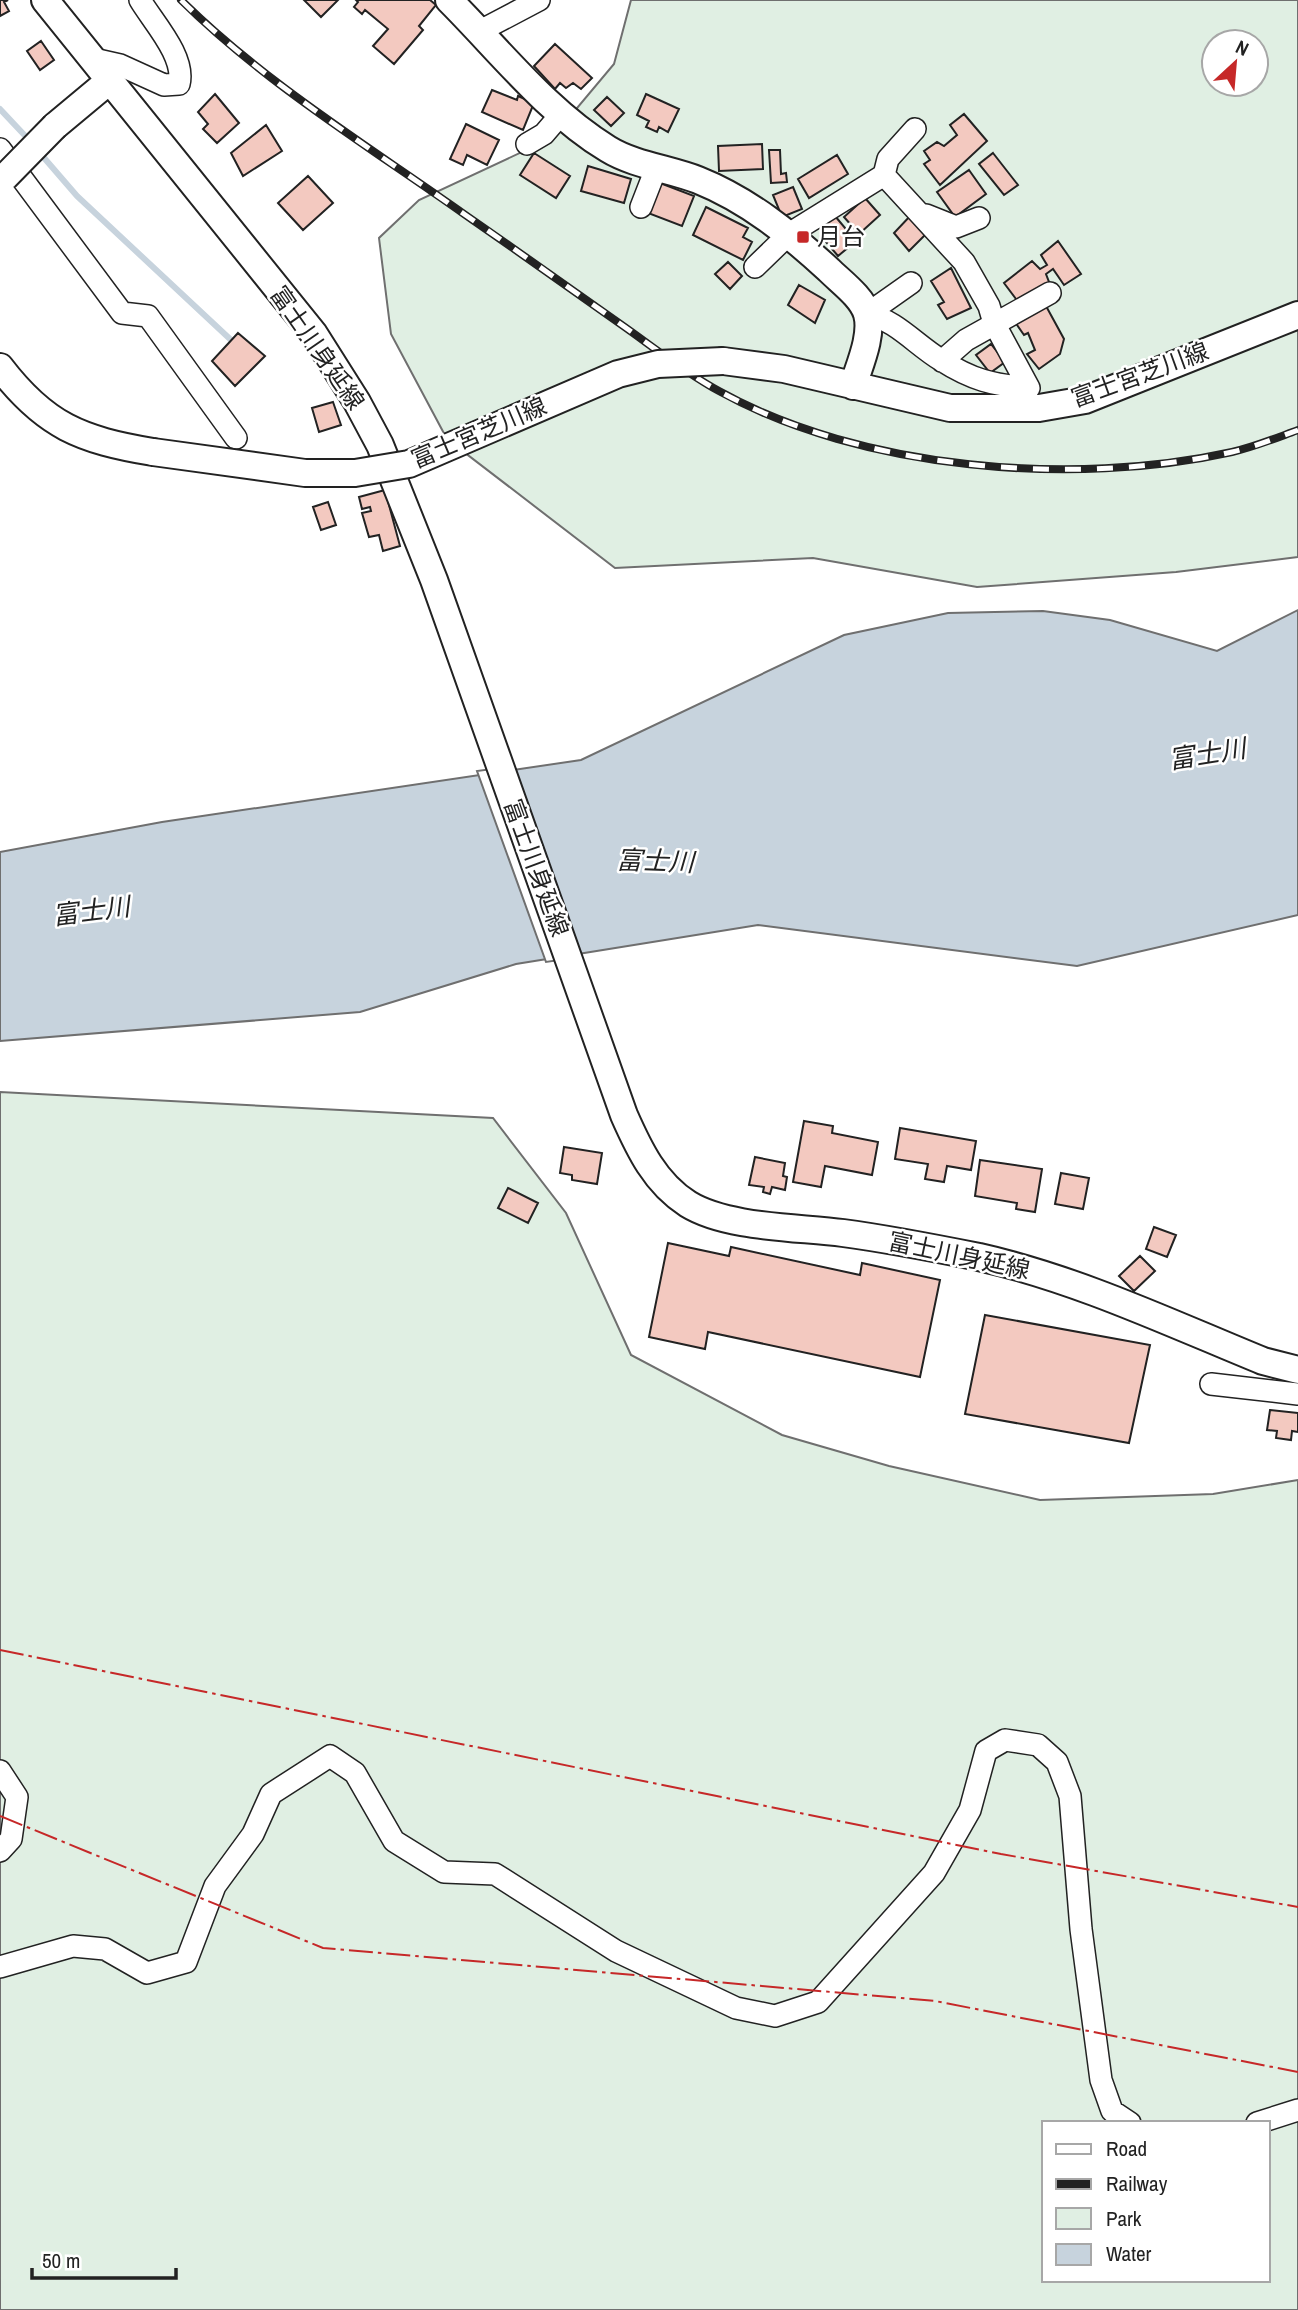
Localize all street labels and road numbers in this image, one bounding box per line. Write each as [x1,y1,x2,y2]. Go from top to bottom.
street label: 富士川身延線 [263,279,372,416]
street label: 富士宮芝川線 [1067,334,1213,414]
street label: 富士宮芝川線 [406,389,551,475]
street label: 富士川身延線 [497,795,577,941]
street label: 富士川身延線 [885,1224,1033,1286]

